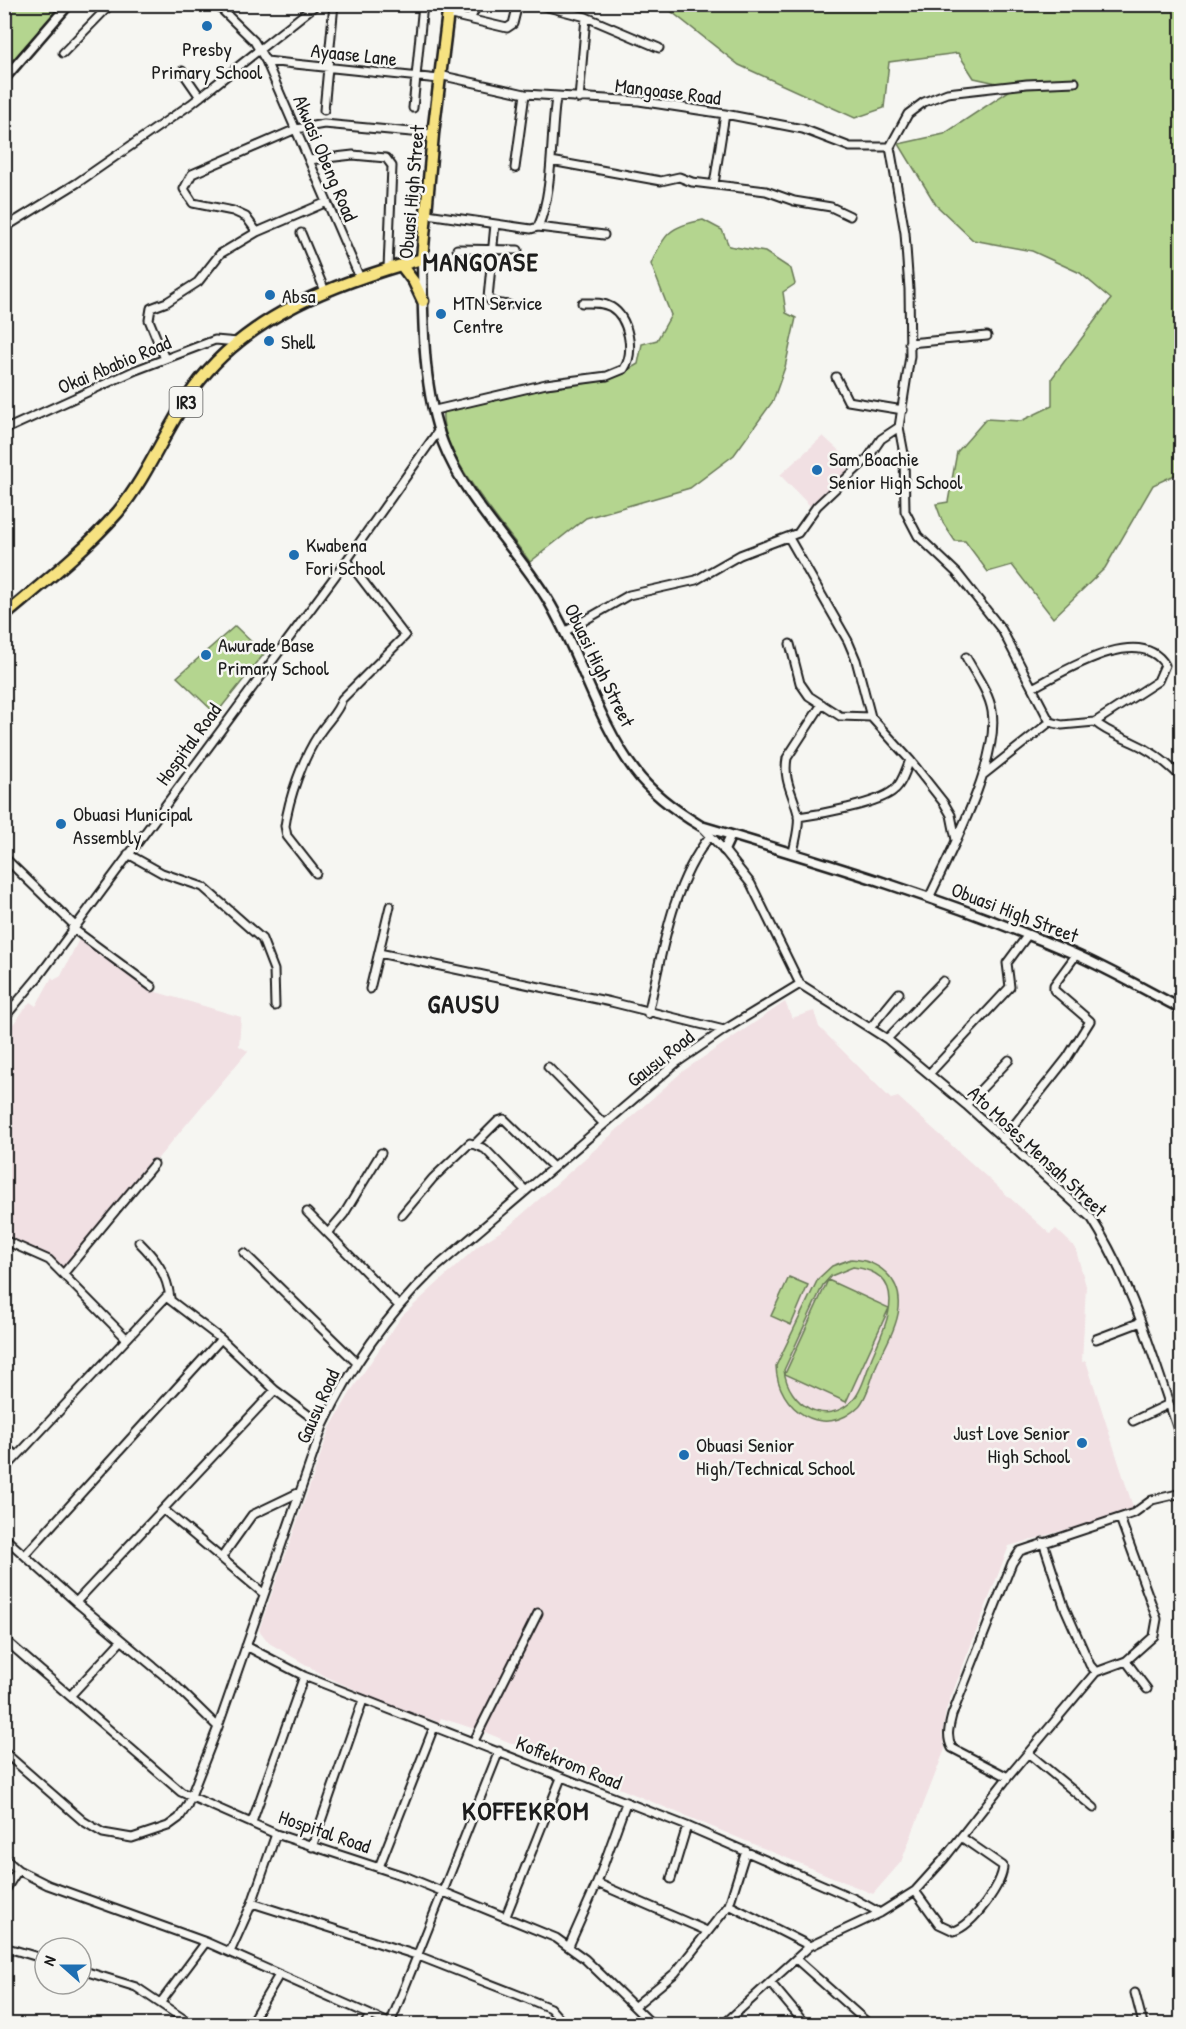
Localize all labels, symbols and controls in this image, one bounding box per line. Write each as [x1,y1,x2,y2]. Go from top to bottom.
marker: Presby Primary School [200,19,214,33]
place label: Presby Primary School [152,35,263,85]
street label: Ayaase Lane [310,36,398,72]
street label: Mangoase Road [613,71,723,111]
street label: Akwasi Obeng Road [287,91,365,225]
street label: Obuasi High Street [392,123,430,260]
district label: MANGOASE [422,244,540,279]
place label: Absa [282,282,316,309]
marker: Absa [263,288,277,302]
place label: MTN Service Centre [453,289,543,339]
marker: MTN Service Centre [434,307,448,321]
street label: Okai Ababio Road [53,328,175,400]
place label: Shell [281,328,316,355]
marker: Shell [262,334,276,348]
road number: IR3 [170,387,202,417]
place label: Sam Boachie Senior High School [829,445,963,495]
marker: Sam Boachie Senior High School [810,463,824,477]
place label: Kwabena Fori School [305,531,386,581]
marker: Kwabena Fori School [287,548,301,562]
street label: Obuasi High Street [558,599,642,732]
place label: Awurade Base Primary School [218,631,329,681]
marker: Awurade Base Primary School [199,648,213,662]
street label: Hospital Road [149,697,227,791]
place label: Obuasi Municipal Assembly [73,800,193,850]
marker: Obuasi Municipal Assembly [54,817,68,831]
street label: Obuasi High Street [947,875,1084,949]
district label: GAUSU [427,986,501,1021]
street label: Gausu Road [621,1023,699,1093]
street label: Ato Moses Mensah Street [963,1079,1114,1223]
street label: Gausu Road [289,1364,345,1447]
place label: Just Love Senior High School [953,1419,1071,1469]
place label: Obuasi Senior High/Technical School [696,1431,856,1481]
marker: Just Love Senior High School [1075,1436,1089,1450]
marker: Obuasi Senior High/Technical School [677,1448,691,1462]
street label: Koffekrom Road [512,1728,626,1796]
district label: KOFFEKROM [462,1793,590,1828]
street label: Hospital Road [275,1803,375,1859]
north arrow [33,1936,93,1996]
text: N [37,1952,61,1969]

